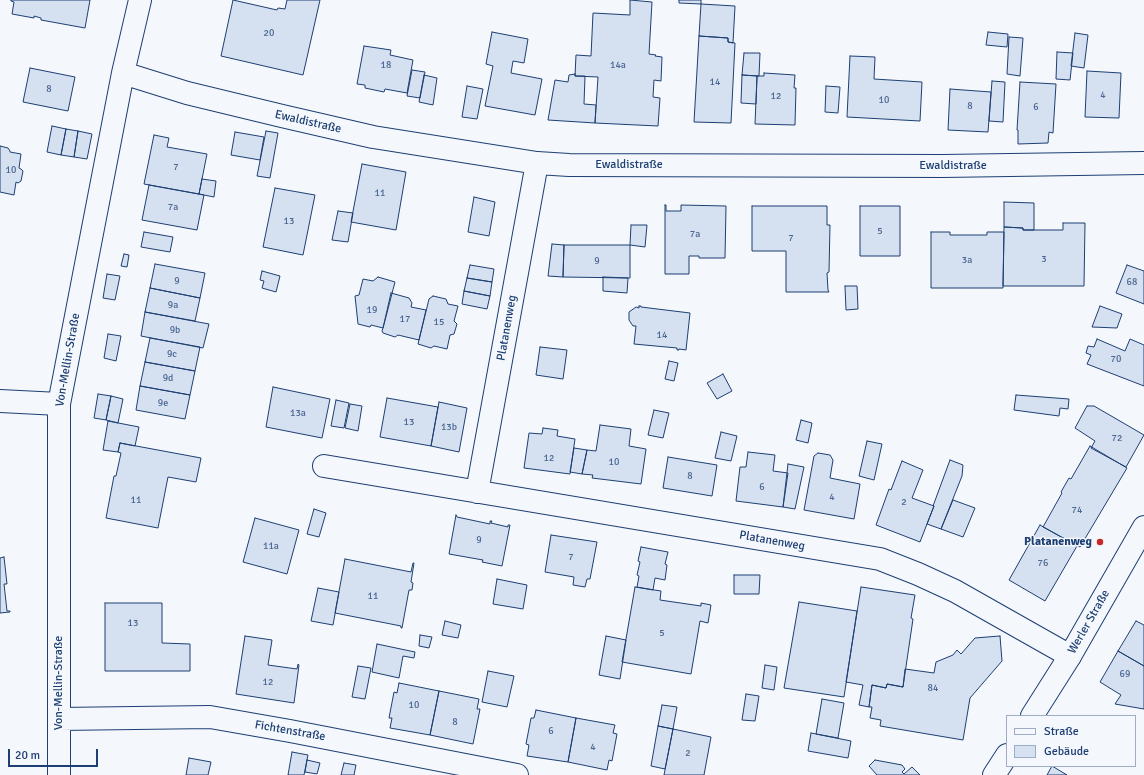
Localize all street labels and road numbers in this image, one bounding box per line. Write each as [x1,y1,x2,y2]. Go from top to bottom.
street label: Ewaldistraße [273,107,343,137]
street label: Ewaldistraße [595,158,663,172]
street label: Ewaldistraße [919,159,987,173]
street label: Platanenweg [494,294,520,362]
street label: Von-Mellin-Straße [53,312,83,408]
street label: Platanenweg [738,528,806,554]
street label: Werler Straße [1065,587,1113,657]
street label: Von-Mellin-Straße [52,636,66,730]
street label: Fichtenstraße [253,718,327,744]

